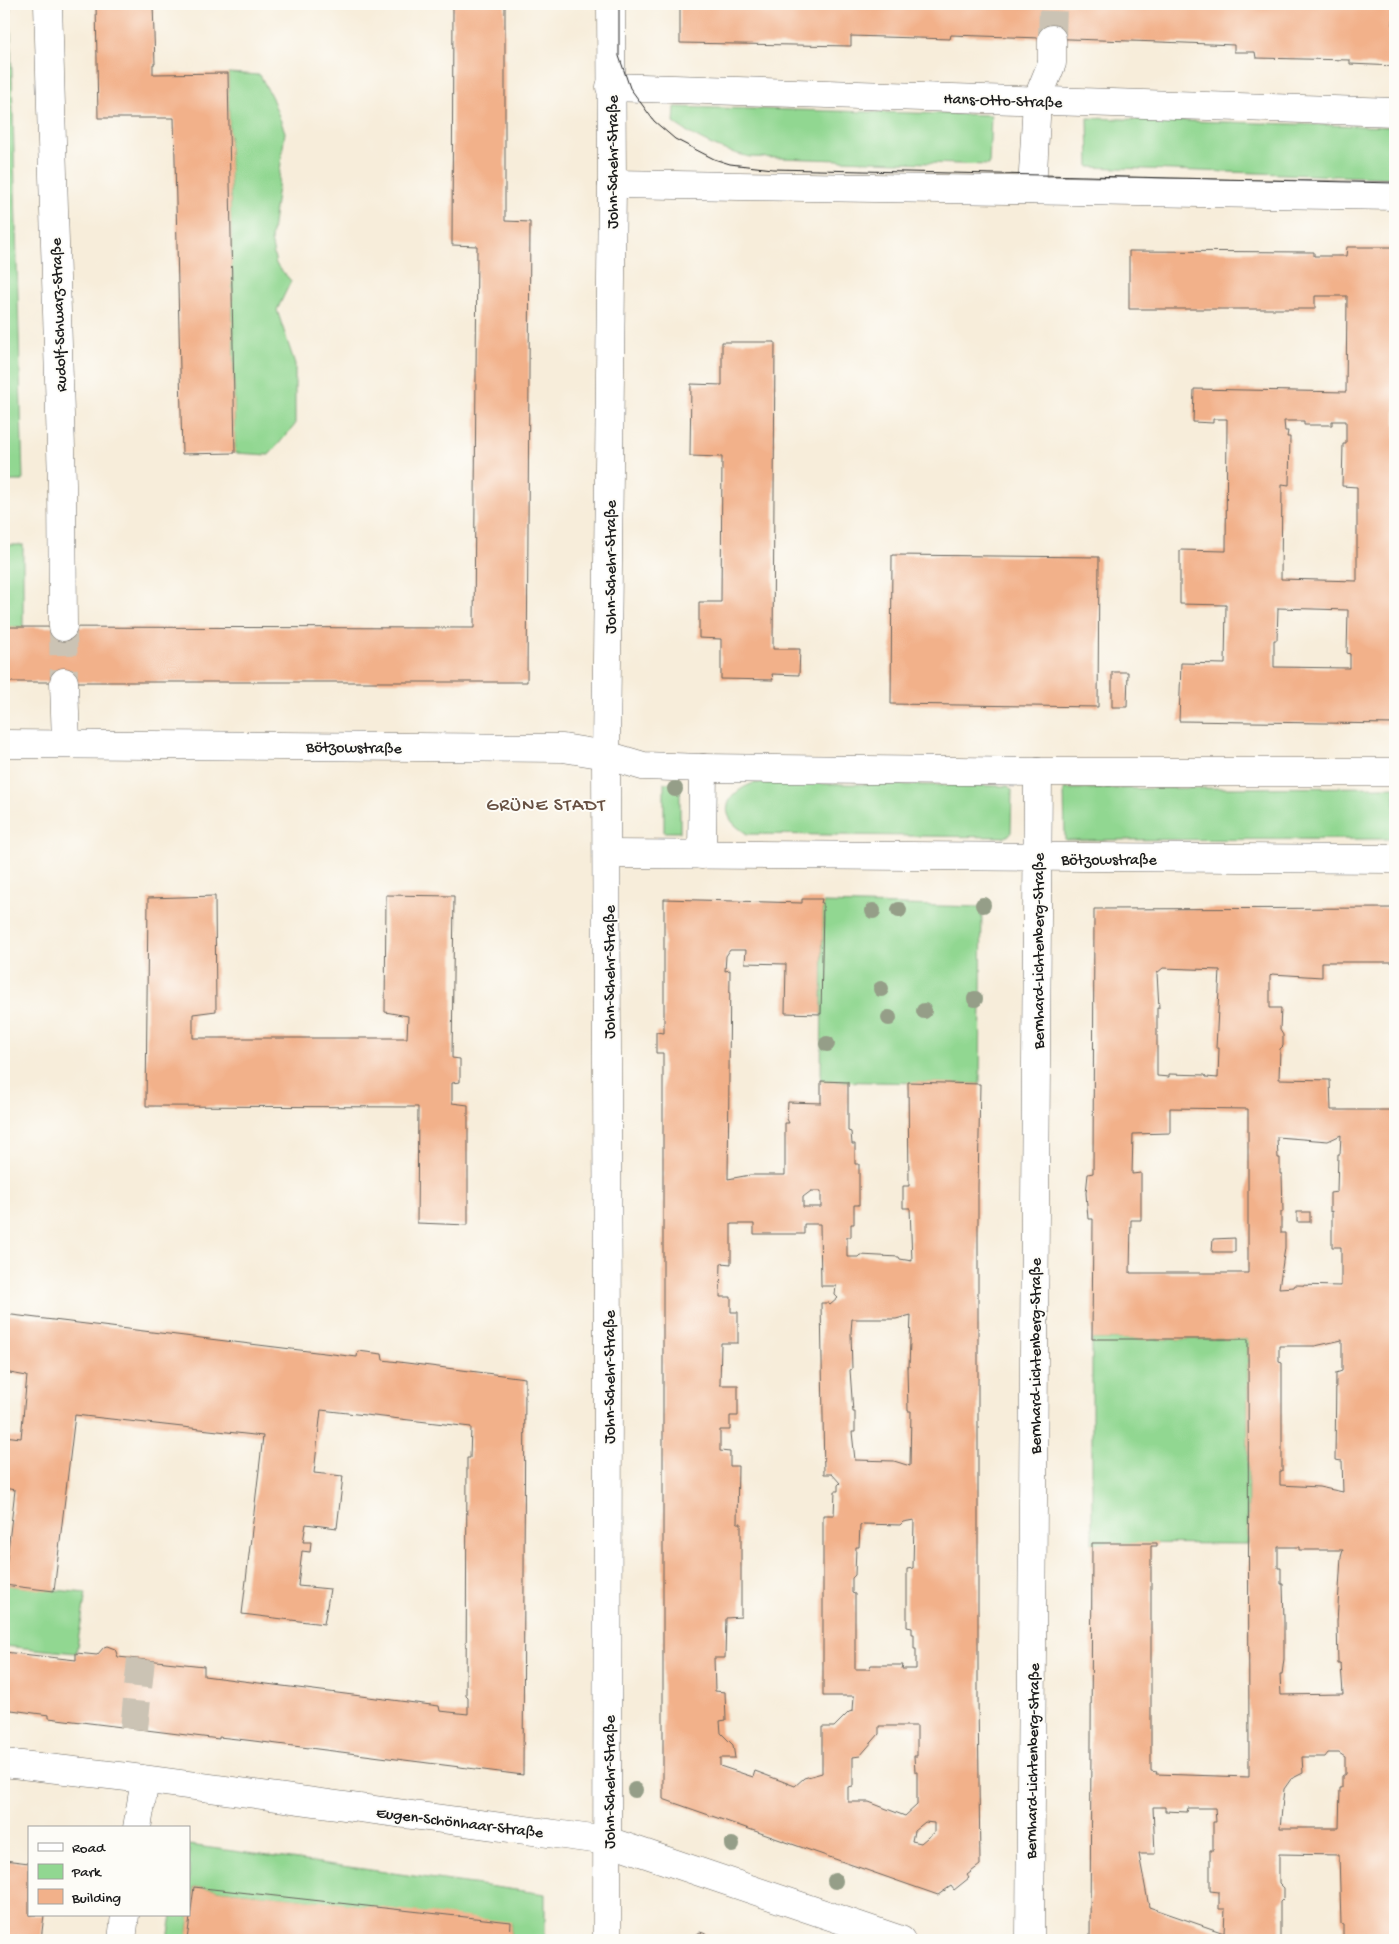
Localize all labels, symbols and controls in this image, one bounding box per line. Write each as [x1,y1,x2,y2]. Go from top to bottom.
street label: Hans-Otto-Straße [943,91,1063,114]
street label: John-Schehr-Straße [605,95,624,229]
street label: Rudolf-Schwarz-Straße [48,237,73,392]
street label: John-Schehr-Straße [603,500,622,634]
street label: Bötzowstraße [305,739,403,760]
district label: GRÜNE STADT [486,795,606,818]
street label: Bernhard-Lichtenberg-Straße [1031,852,1050,1050]
street label: Bötzowstraße [1060,852,1158,871]
street label: John-Schehr-Straße [602,905,621,1039]
street label: Bernhard-Lichtenberg-Straße [1028,1257,1047,1455]
street label: John-Schehr-Straße [602,1310,621,1444]
street label: Bernhard-Lichtenberg-Straße [1023,1662,1046,1860]
street label: John-Schehr-Straße [602,1715,621,1849]
street label: Eugen-Schönhaar-Straße [375,1805,545,1844]
legend [28,1826,190,1916]
text: Road [72,1840,106,1858]
text: Park [71,1864,102,1882]
text: Building [71,1890,121,1908]

